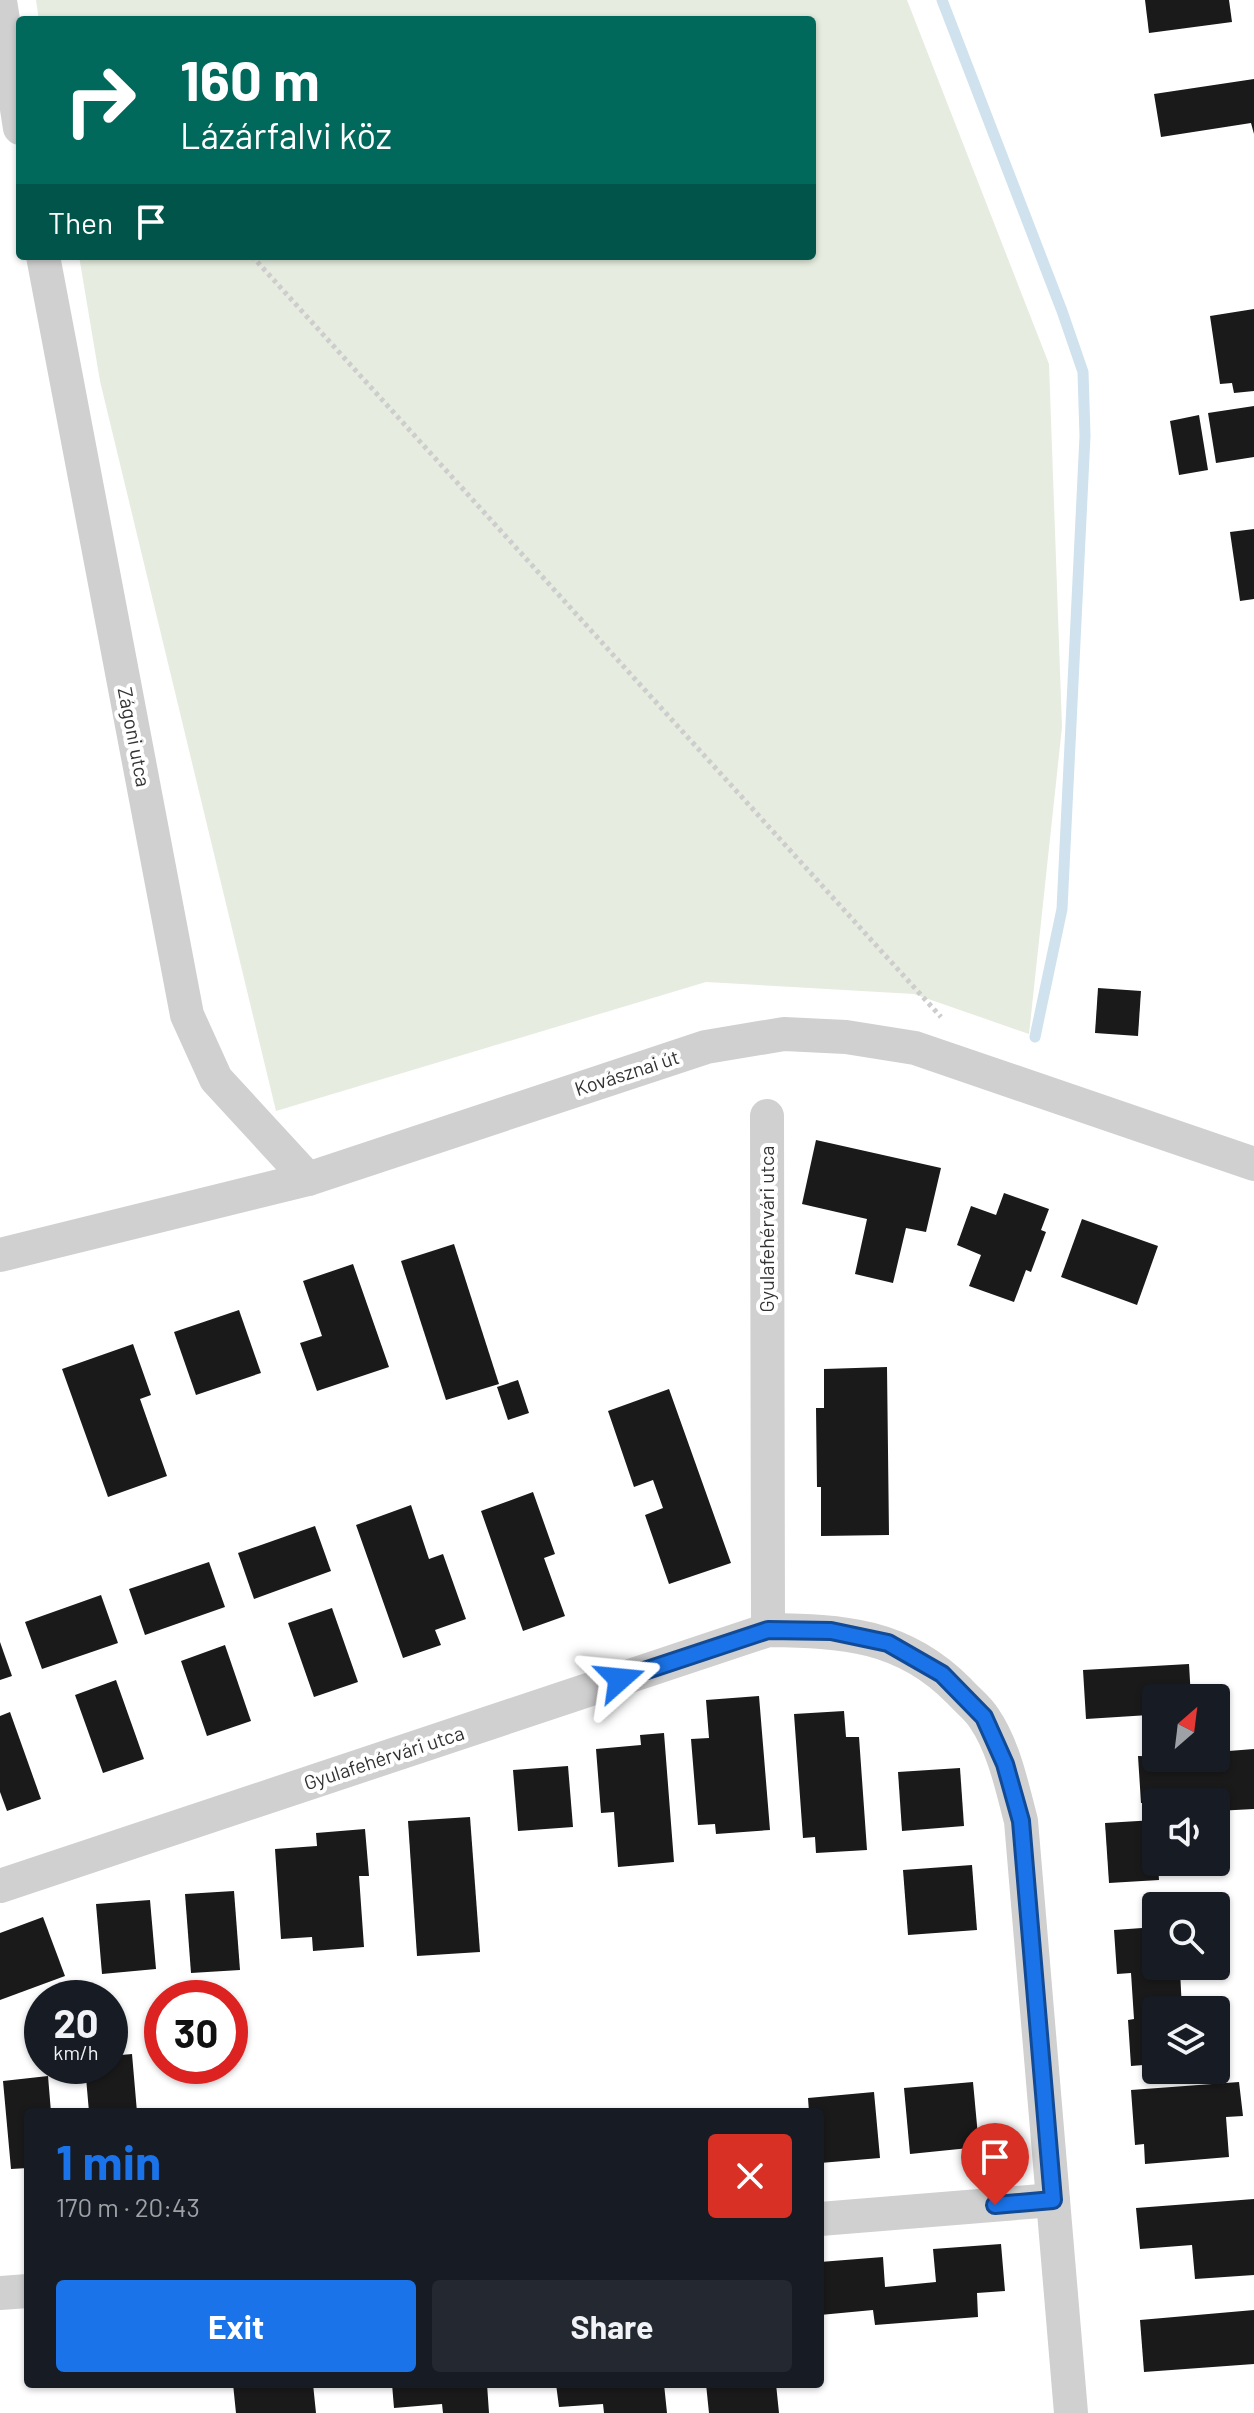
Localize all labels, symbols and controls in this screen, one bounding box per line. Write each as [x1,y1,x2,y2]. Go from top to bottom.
text: 160 m [180,45,320,112]
icon: right [48,48,152,152]
text: Lázárfalvi köz [180,113,392,156]
icon: arrive [129,200,173,244]
text: Then [48,204,113,240]
street label: Zágoni utca [114,685,156,789]
street label: Kovásznai út [571,1044,682,1100]
street label: Gyulafehérvári utca [754,1145,778,1313]
position arrow [578,1637,662,1721]
north arrow [1142,1684,1230,1772]
map controls [1142,1684,1230,2084]
street label: Gyulafehérvári utca [301,1720,467,1794]
button: sound [1142,1788,1230,1876]
button: search [1142,1892,1230,1980]
speed limit sign: 30 [144,1980,248,2084]
button: layers [1142,1996,1230,2084]
text: 20 [53,1998,99,2046]
text: km/h [53,2040,99,2064]
pin [961,2123,1029,2205]
text: 1 min [56,2132,161,2190]
button: close [708,2134,792,2218]
icon: arrive [973,2135,1017,2179]
text: 170 m · 20:43 [56,2191,200,2222]
button: Exit [56,2280,416,2372]
button: Share [432,2280,792,2372]

